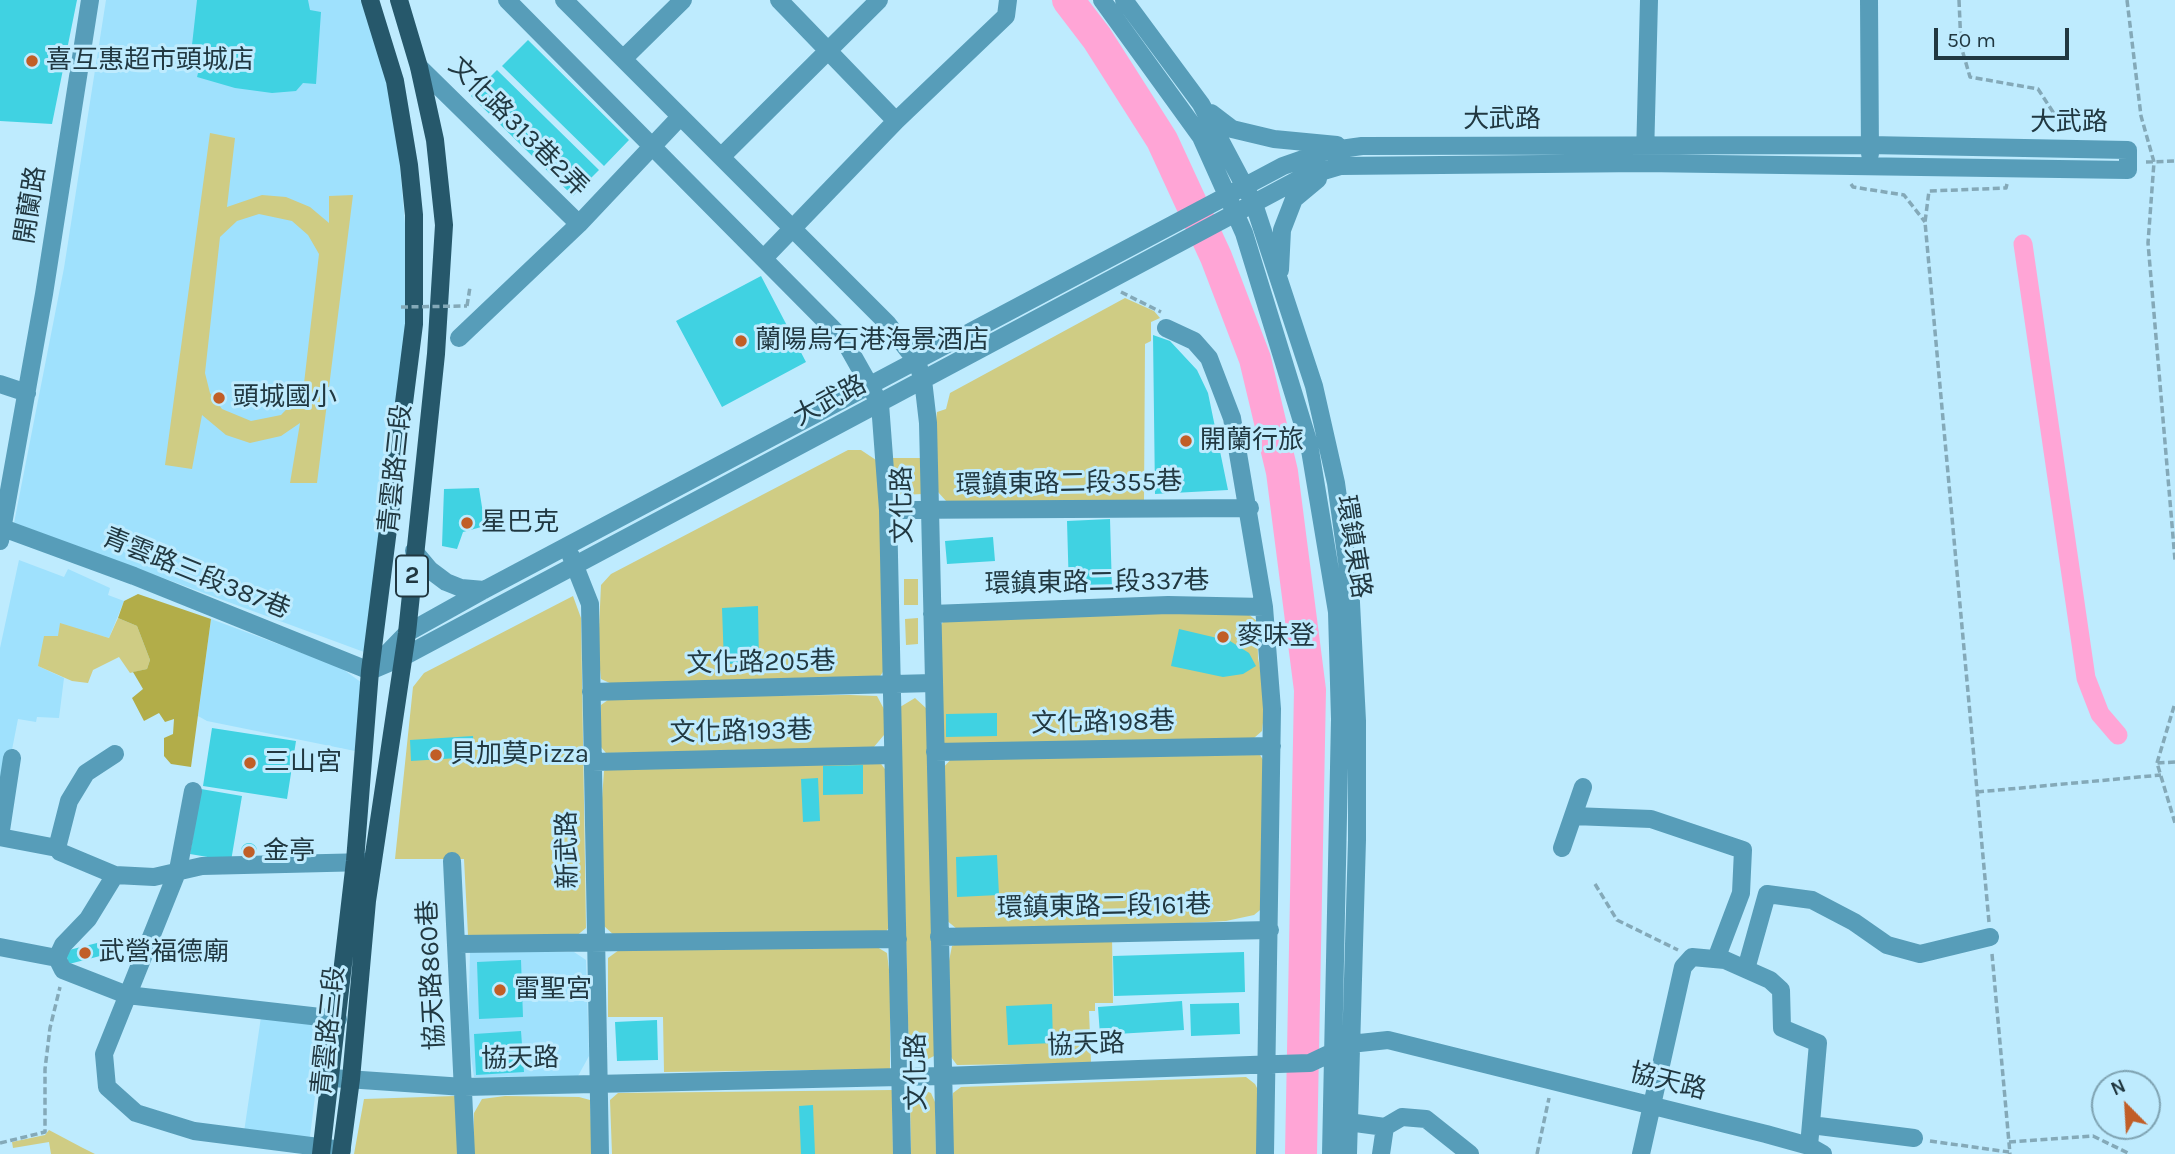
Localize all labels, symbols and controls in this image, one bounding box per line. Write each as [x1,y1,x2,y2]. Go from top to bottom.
scale bar [1937,14,2072,58]
text: 50 m [1947,28,1996,52]
place label: 喜互惠超市頭城店 [46,45,254,77]
street label: 文化路313巷2弄 [442,51,594,203]
marker: 喜互惠超市頭城店 [24,53,40,69]
street label: 大武路 [1463,104,1541,136]
street label: 大武路 [2030,107,2108,139]
street label: 開蘭路 [9,164,53,246]
place label: 蘭陽烏石港海景酒店 [755,325,989,357]
marker: 蘭陽烏石港海景酒店 [733,333,749,349]
street label: 大武路 [788,369,872,433]
place label: 頭城國小 [233,382,337,414]
marker: 頭城國小 [211,390,227,406]
street label: 青雲路三段 [374,403,418,535]
place label: 開蘭行旅 [1200,425,1304,457]
marker: 開蘭行旅 [1178,433,1194,449]
street label: 文化路 [887,466,919,544]
street label: 環鎮東路二段355巷 [955,466,1183,502]
street label: 環鎮東路 [1329,493,1377,601]
place label: 星巴克 [481,507,559,539]
marker: 星巴克 [459,515,475,531]
street label: 青雲路三段387巷 [98,522,294,626]
road number: 2 [396,556,428,596]
street label: 環鎮東路二段337巷 [984,565,1210,601]
place label: 麥味登 [1237,621,1315,653]
marker: 麥味登 [1215,629,1231,645]
street label: 文化路205巷 [686,646,836,680]
street label: 文化路198巷 [1031,706,1175,740]
street label: 文化路193巷 [669,715,813,749]
place label: 貝加莫Pizza [450,739,589,771]
place label: 三山宮 [264,747,342,779]
marker: 貝加莫Pizza [428,747,444,763]
marker: 三山宮 [242,755,258,771]
street label: 新武路 [552,811,584,889]
place label: 金亭 [263,836,315,868]
marker: 金亭 [241,844,257,860]
street label: 環鎮東路二段161巷 [997,890,1211,924]
street label: 協天路860巷 [412,899,452,1051]
place label: 武營福德廟 [99,937,229,969]
marker: 武營福德廟 [77,945,93,961]
street label: 青雲路三段 [307,965,351,1097]
place label: 雷聖宮 [514,974,592,1006]
marker: 雷聖宮 [492,982,508,998]
street label: 協天路 [1046,1028,1126,1062]
street label: 文化路 [901,1033,933,1111]
street label: 協天路 [481,1043,559,1075]
street label: 協天路 [1626,1057,1710,1107]
north arrow [2091,1070,2161,1140]
text: N [2108,1075,2129,1100]

